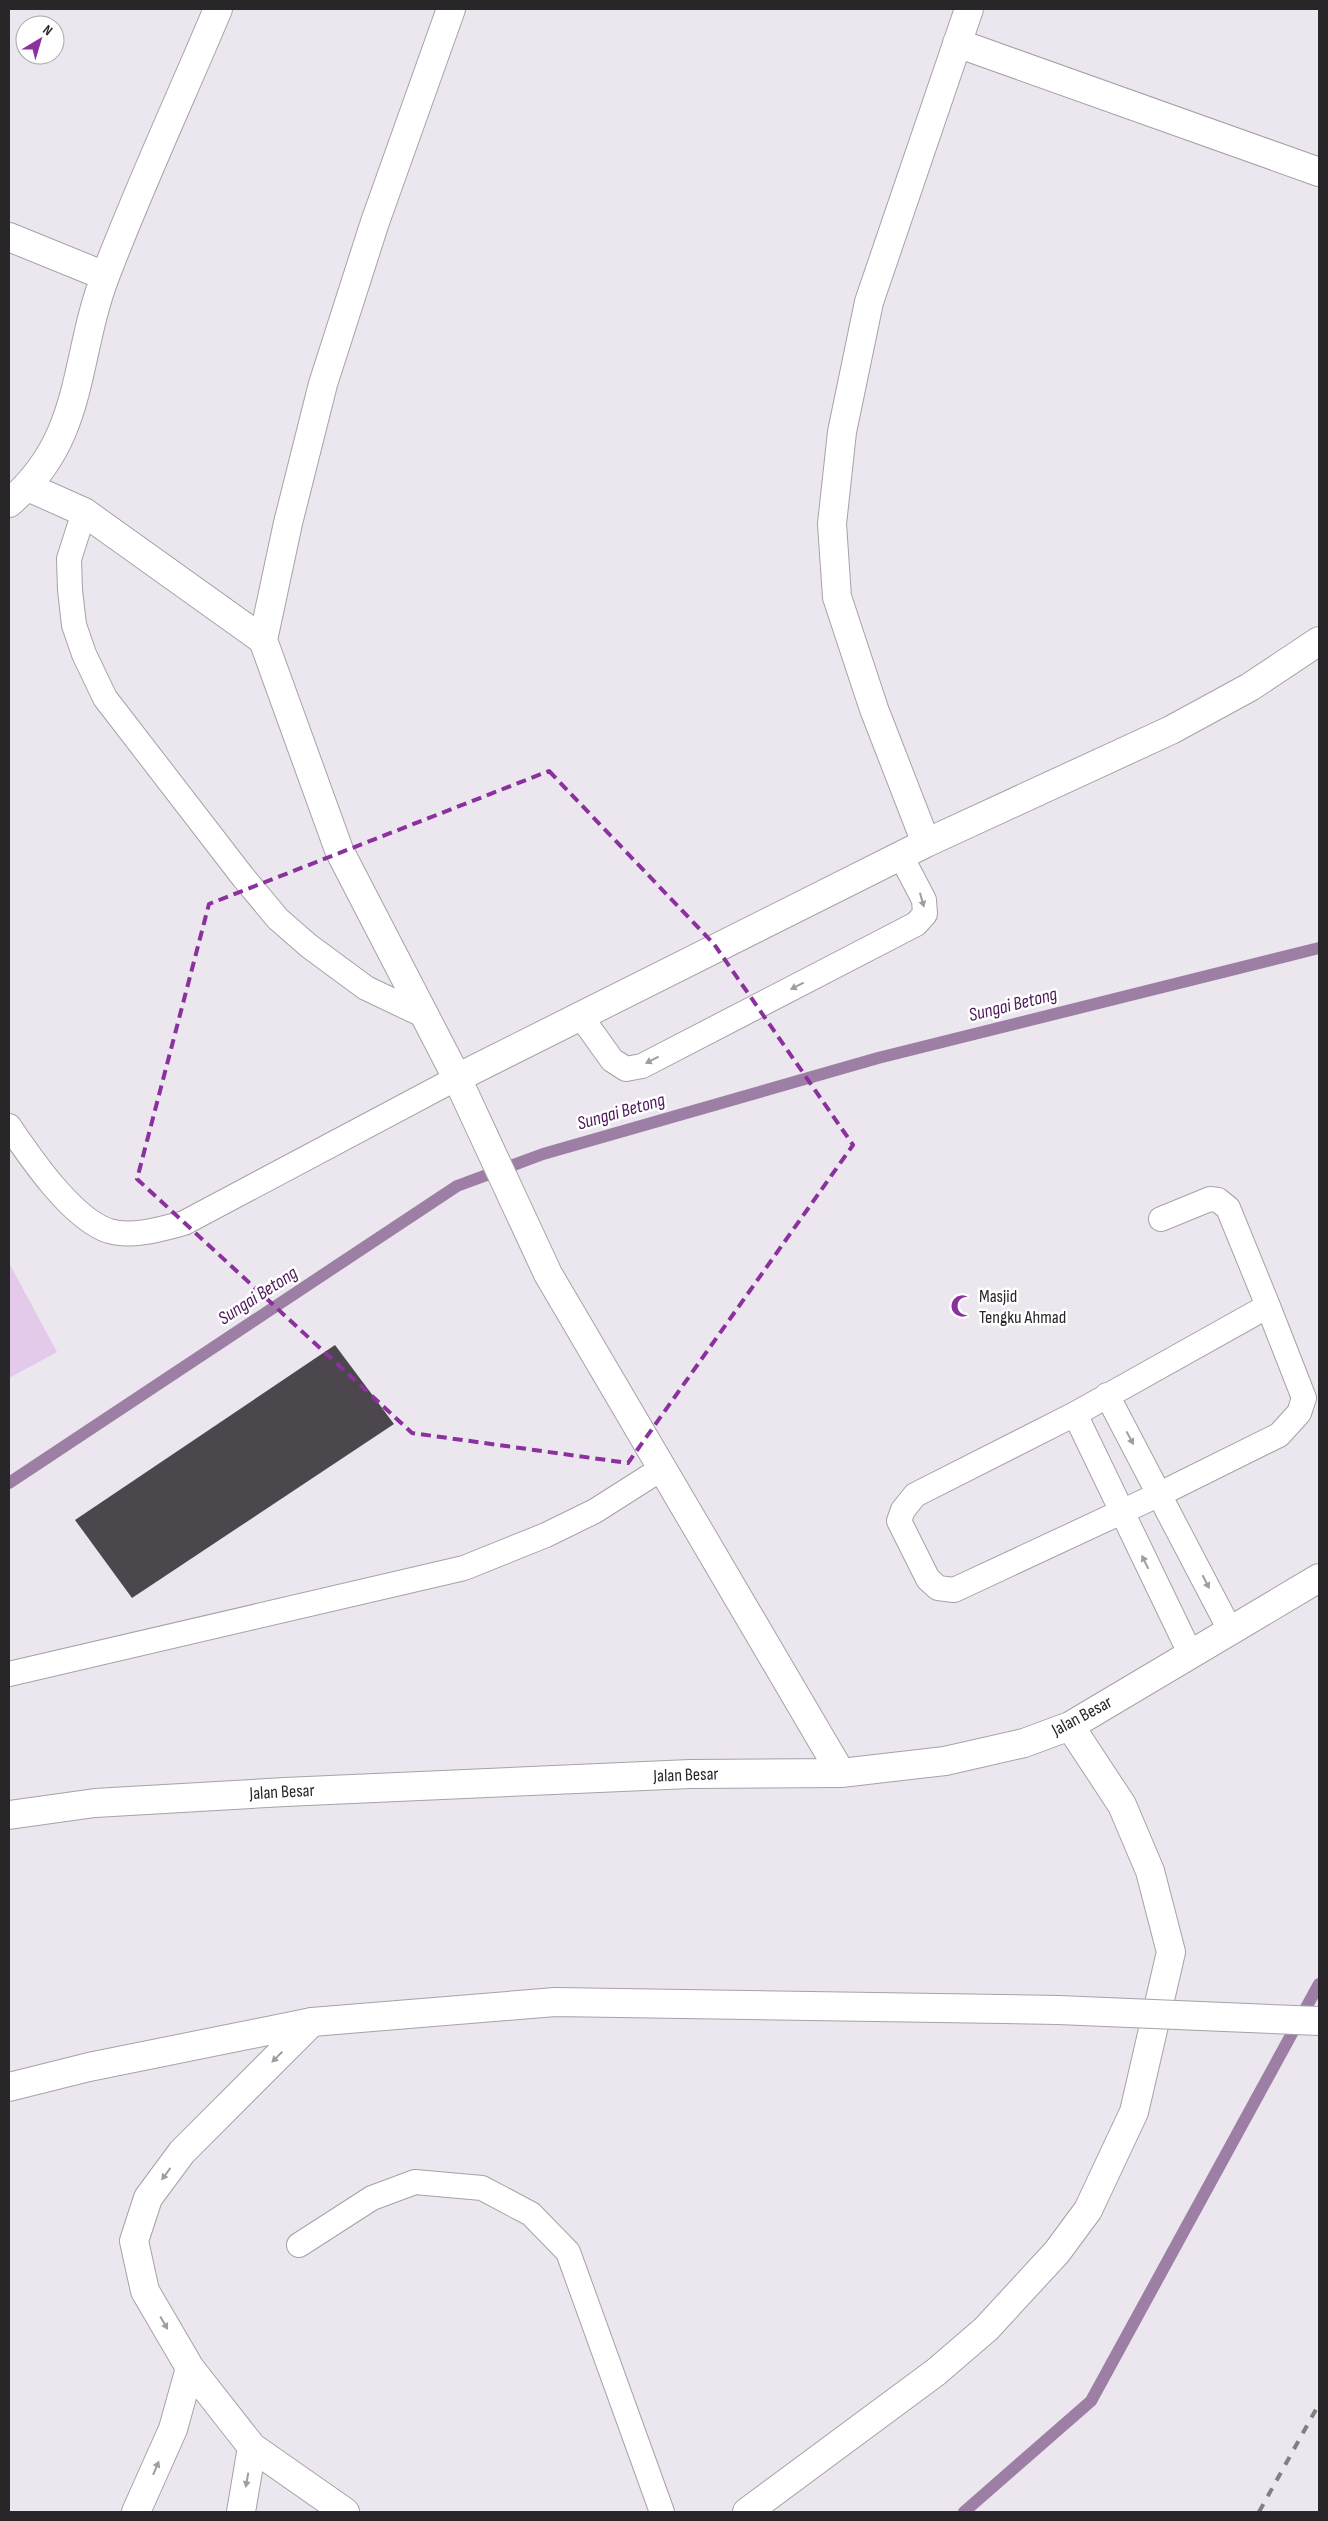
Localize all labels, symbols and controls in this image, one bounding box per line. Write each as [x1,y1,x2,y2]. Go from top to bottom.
north arrow [15,15,65,65]
text: N [40,21,56,39]
one-way arrow [918,892,926,908]
one-way arrow [789,982,804,990]
water label: Sungai Betong [966,983,1060,1027]
one-way arrow [645,1056,659,1064]
water label: Sungai Betong [574,1088,668,1135]
water label: Sungai Betong [214,1262,302,1330]
place label: Masjid Tengku Ahmad [979,1286,1066,1328]
mosque icon: Masjid Tengku Ahmad [949,1293,975,1319]
one-way arrow [1126,1431,1135,1445]
one-way arrow [1141,1555,1149,1570]
one-way arrow [1202,1575,1210,1589]
street label: Jalan Besar [1047,1691,1116,1741]
street label: Jalan Besar [652,1763,719,1787]
street label: Jalan Besar [248,1780,315,1804]
one-way arrow [271,2050,283,2062]
one-way arrow [160,2167,171,2180]
one-way arrow [159,2316,168,2329]
one-way arrow [152,2461,160,2475]
one-way arrow [242,2472,250,2488]

